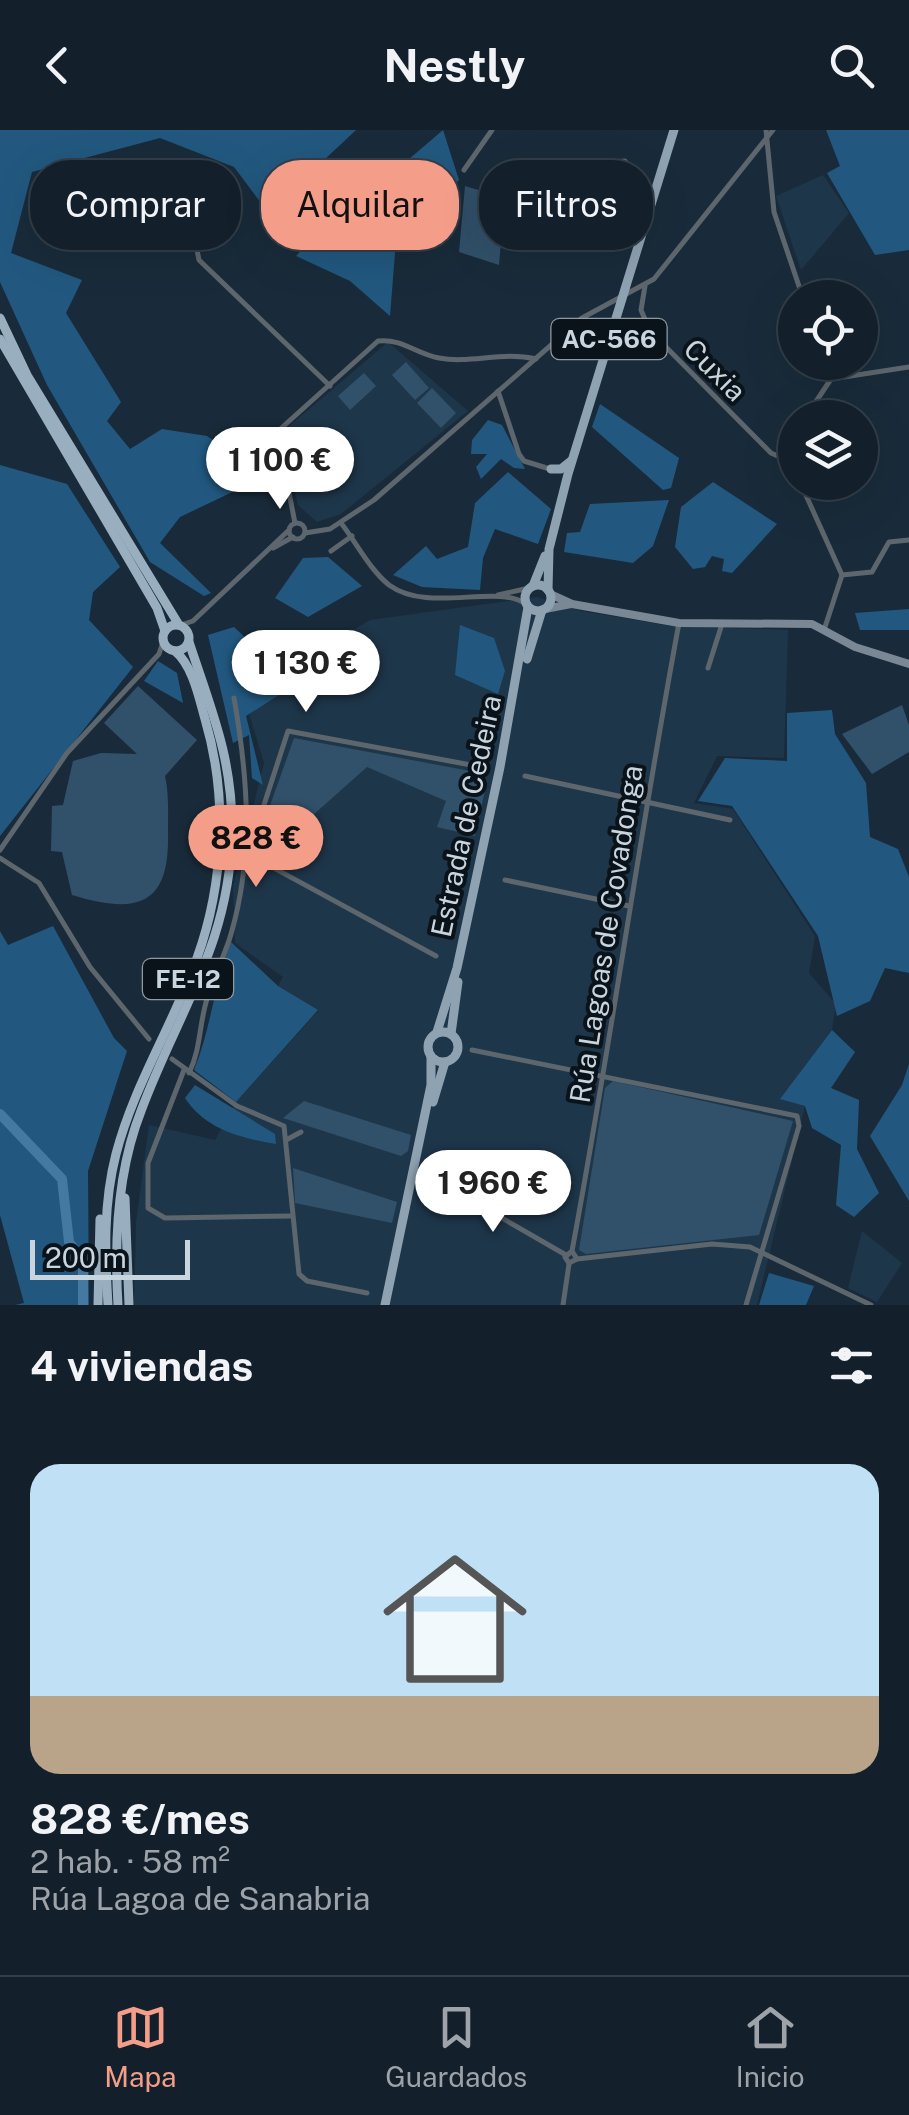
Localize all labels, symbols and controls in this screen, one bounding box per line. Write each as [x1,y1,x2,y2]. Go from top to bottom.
icon: back [30,38,85,93]
icon: search [824,38,879,93]
text: Nestly [384,39,525,92]
chip: Comprar [30,160,241,250]
chip: Alquilar [261,160,459,250]
chip: Filtros [479,160,653,250]
map controls [778,280,878,500]
button: locate [778,280,878,380]
road number: AC-566 [552,319,666,359]
street label: Cuxia [678,332,753,407]
button: layers [778,400,878,500]
pin: 1 100 € [188,427,372,512]
text: 1 100 € [228,441,332,478]
pin: 1 130 € [214,630,398,715]
text: 1 130 € [254,644,358,681]
street label: Estrada de Cedeira [424,692,507,940]
street label: Rúa Lagoas de Covadonga [563,763,649,1105]
pin: 828 € [186,805,326,890]
text: 828 € [210,819,302,856]
road number: FE-12 [143,959,233,999]
pin: 1 960 € [401,1150,585,1235]
text: 1 960 € [437,1164,549,1201]
scale bar [30,1235,190,1280]
text: 200 m [45,1241,127,1274]
icon: filters [824,1338,879,1393]
text: 4 viviendas [30,1341,253,1390]
icon: home [365,1529,545,1709]
text: 828 €/mes [30,1794,250,1843]
text: 2 hab. · 58 m² [30,1843,230,1880]
text: Rúa Lagoa de Sanabria [30,1880,371,1917]
tab: Mapa [104,2000,177,2093]
tab: Guardados [385,2000,527,2093]
tab: Inicio [736,2000,805,2093]

